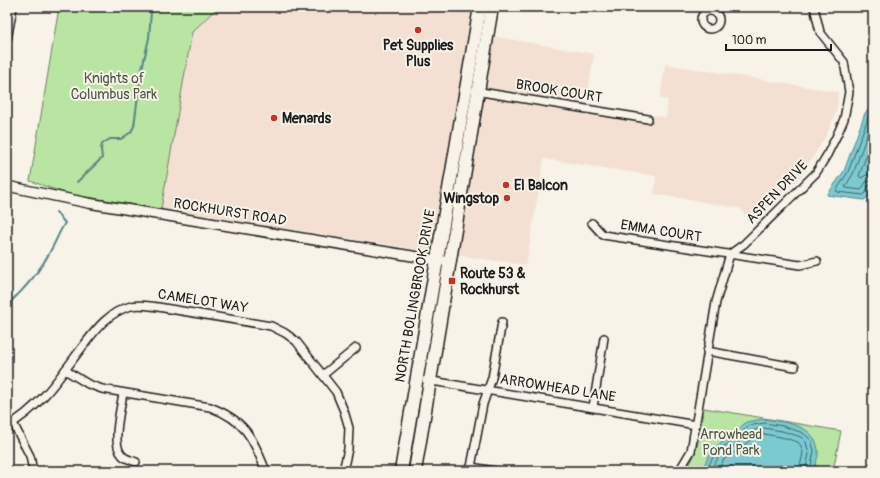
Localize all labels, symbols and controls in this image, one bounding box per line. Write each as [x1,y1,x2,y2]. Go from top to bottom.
marker: Pet Supplies Plus [413,25,423,35]
scale bar [726,26,831,52]
text: 100 m [732,33,767,48]
place label: Pet Supplies Plus [383,37,454,70]
park label: Knights of Columbus Park [71,70,157,103]
street label: BROOK COURT [515,76,604,106]
place label: Menards [282,110,332,127]
marker: Menards [269,113,279,123]
street label: ASPEN DRIVE [743,157,811,227]
place label: El Balcon [514,177,568,194]
marker: El Balcon [501,180,511,190]
place label: Wingstop [444,190,499,207]
marker: Wingstop [502,193,512,203]
street label: ROCKHURST ROAD [172,195,288,229]
street label: NORTH BOLINGBROOK DRIVE [391,208,439,384]
street label: EMMA COURT [619,216,703,246]
place label: Route 53 & Rockhurst [460,265,526,298]
marker: Route 53 & Rockhurst [447,276,457,286]
street label: CAMELOT WAY [157,285,249,317]
street label: ARROWHEAD LANE [499,370,617,406]
park label: Arrowhead Pond Park [700,426,762,459]

